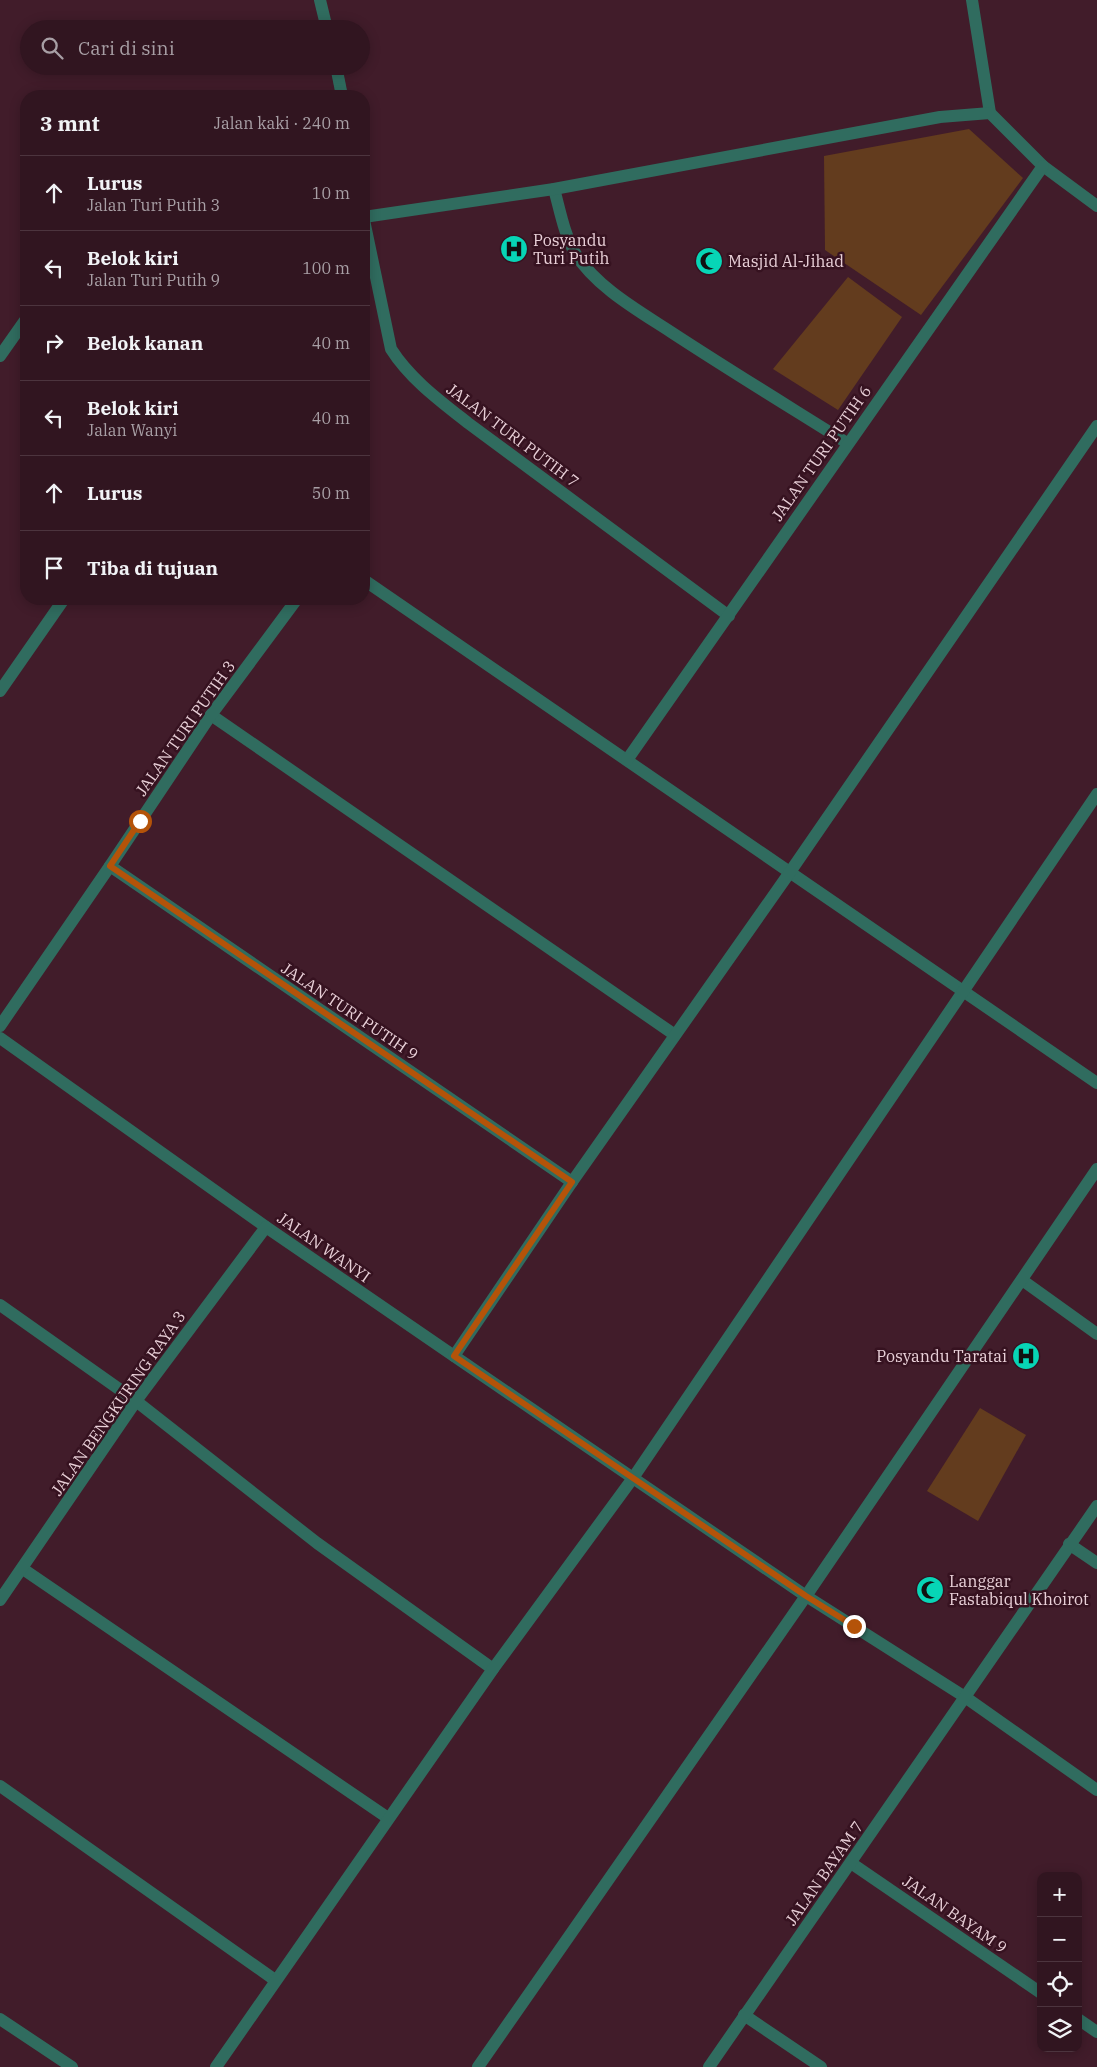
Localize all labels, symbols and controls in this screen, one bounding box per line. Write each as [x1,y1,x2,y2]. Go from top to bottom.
search box [20,20,370,75]
icon: search [38,34,66,62]
text: Cari di sini [78,36,175,60]
text: 3 mnt [40,109,100,137]
text: Jalan kaki · 240 m [214,113,350,133]
text: Lurus [87,171,142,195]
icon: ahead [40,179,68,207]
text: 10 m [312,183,350,203]
text: Jalan Turi Putih 3 [87,195,220,215]
place label: Posyandu Turi Putih [533,230,609,268]
hospital icon: Posyandu Turi Putih [499,234,529,264]
text: Belok kiri [87,246,179,270]
mosque icon: Masjid Al-Jihad [694,246,724,276]
place label: Masjid Al-Jihad [728,251,844,271]
icon: left [40,254,68,282]
text: 100 m [302,258,350,278]
text: Jalan Turi Putih 9 [87,270,220,290]
icon: right [40,329,68,357]
text: Belok kanan [87,331,203,355]
text: 40 m [312,333,350,353]
street label: JALAN TURI PUTIH 7 [443,379,583,491]
street label: JALAN TURI PUTIH 6 [767,382,875,524]
text: Belok kiri [87,396,179,420]
icon: left [40,404,68,432]
text: 40 m [312,408,350,428]
text: Jalan Wanyi [87,420,177,440]
icon: ahead [40,479,68,507]
text: Lurus [87,481,142,505]
text: 50 m [312,483,350,503]
icon: arrive [40,554,68,582]
text: Tiba di tujuan [87,556,218,580]
street label: JALAN TURI PUTIH 3 [131,657,239,799]
route start [129,810,152,833]
street label: JALAN TURI PUTIH 9 [278,958,422,1064]
street label: JALAN WANYI [274,1208,374,1286]
street label: JALAN BENGKURING RAYA 3 [46,1307,190,1499]
hospital icon: Posyandu Taratai [1011,1341,1041,1371]
place label: Posyandu Taratai [876,1346,1007,1366]
place label: Langgar Fastabiqul Khoirot [949,1571,1089,1609]
mosque icon: Langgar Fastabiqul Khoirot [915,1575,945,1605]
route end [843,1615,866,1638]
street label: JALAN BAYAM 7 [781,1817,867,1929]
street label: JALAN BAYAM 9 [899,1871,1011,1957]
map controls [1037,1872,1082,2052]
button: + [1037,1872,1082,1917]
button: − [1037,1917,1082,1962]
button: locate [1037,1962,1082,2007]
button: layers [1037,2007,1082,2052]

